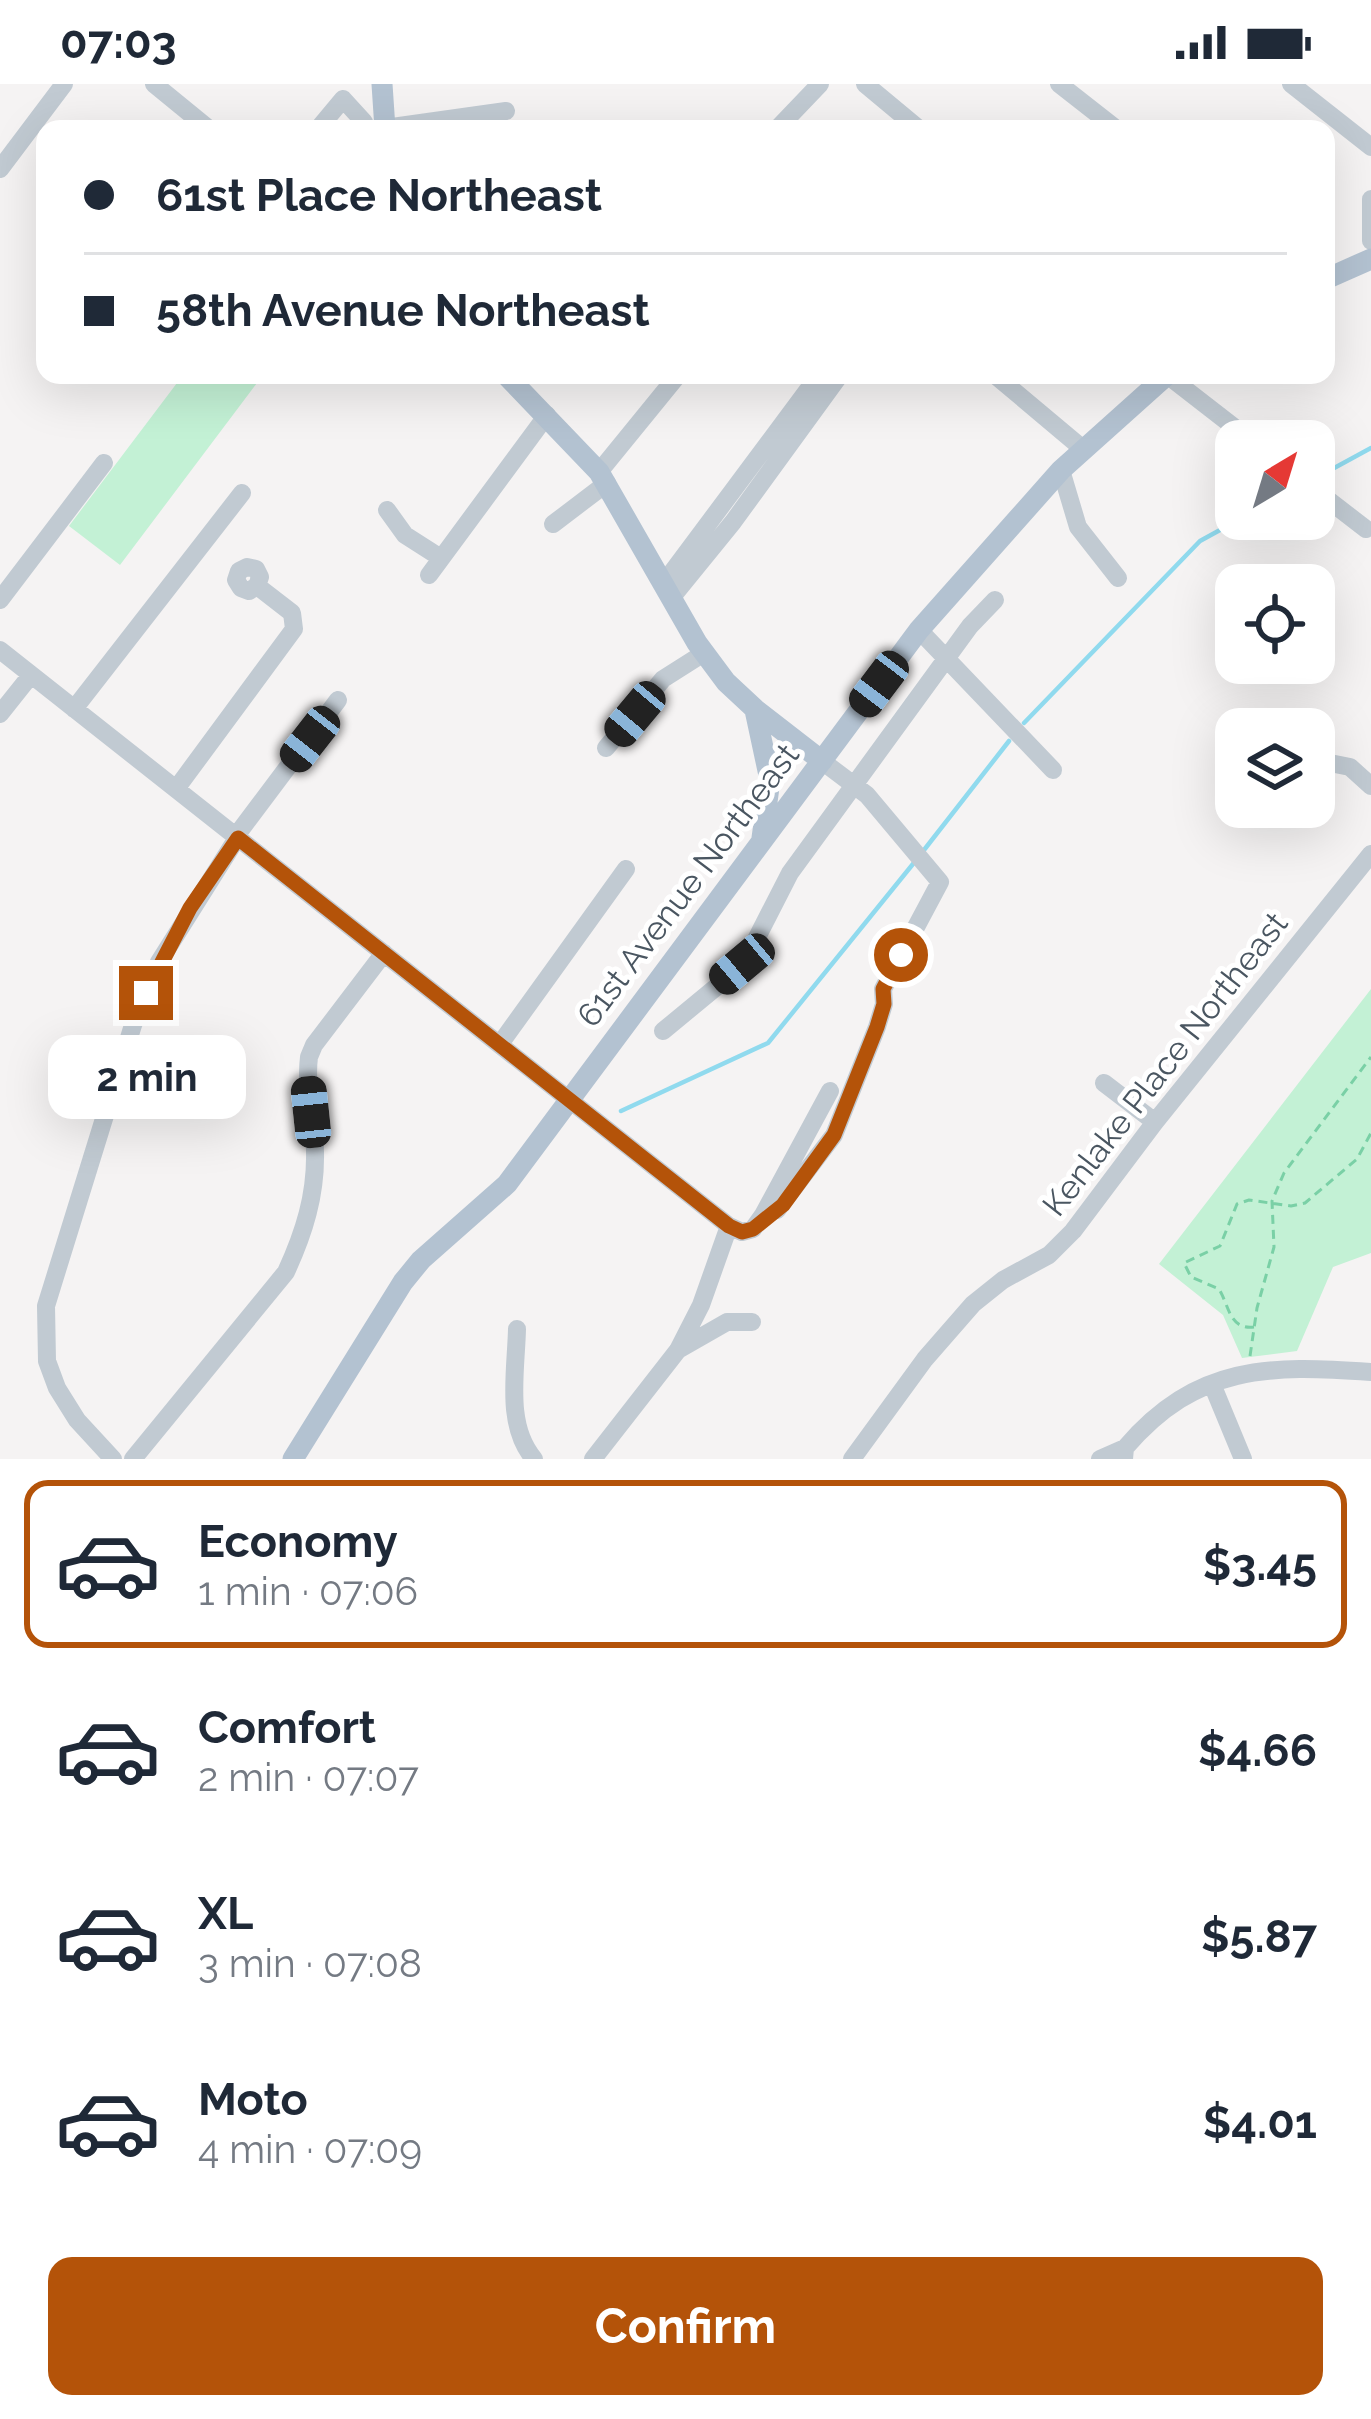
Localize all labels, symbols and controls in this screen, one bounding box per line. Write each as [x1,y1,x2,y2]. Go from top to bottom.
text: 07:03 [60,16,177,69]
text: 61st Place Northeast [156,169,602,222]
text: 58th Avenue Northeast [156,284,650,337]
north arrow [1215,420,1335,540]
map controls [1215,420,1335,828]
button: locate [1215,564,1335,684]
car [843,644,915,724]
car [598,675,672,753]
car [274,700,346,778]
button: layers [1215,708,1335,828]
street label: 61st Avenue Northeast [569,736,807,1034]
street label: Kenlake Place Northeast [1034,904,1296,1224]
car [703,927,781,1001]
route start [874,928,928,982]
route end [119,966,173,1020]
callout: 2 min [47,1035,245,1119]
text: 2 min [96,1054,198,1100]
car [289,1074,333,1150]
icon: car [54,1510,162,1618]
text: Economy [198,1515,398,1568]
text: $3.45 [1203,1538,1317,1591]
text: 1 min · 07:06 [198,1568,418,1614]
icon: car [54,1696,162,1804]
text: Comfort [198,1701,376,1754]
text: $4.66 [1198,1724,1317,1777]
text: 2 min · 07:07 [198,1754,419,1800]
icon: car [54,1882,162,1990]
text: XL [198,1887,253,1940]
text: $5.87 [1201,1910,1317,1963]
text: 3 min · 07:08 [198,1940,422,1986]
icon: car [54,2068,162,2176]
text: Moto [198,2073,308,2126]
text: $4.01 [1203,2096,1317,2149]
text: 4 min · 07:09 [198,2126,422,2172]
button: Confirm [48,2257,1323,2395]

